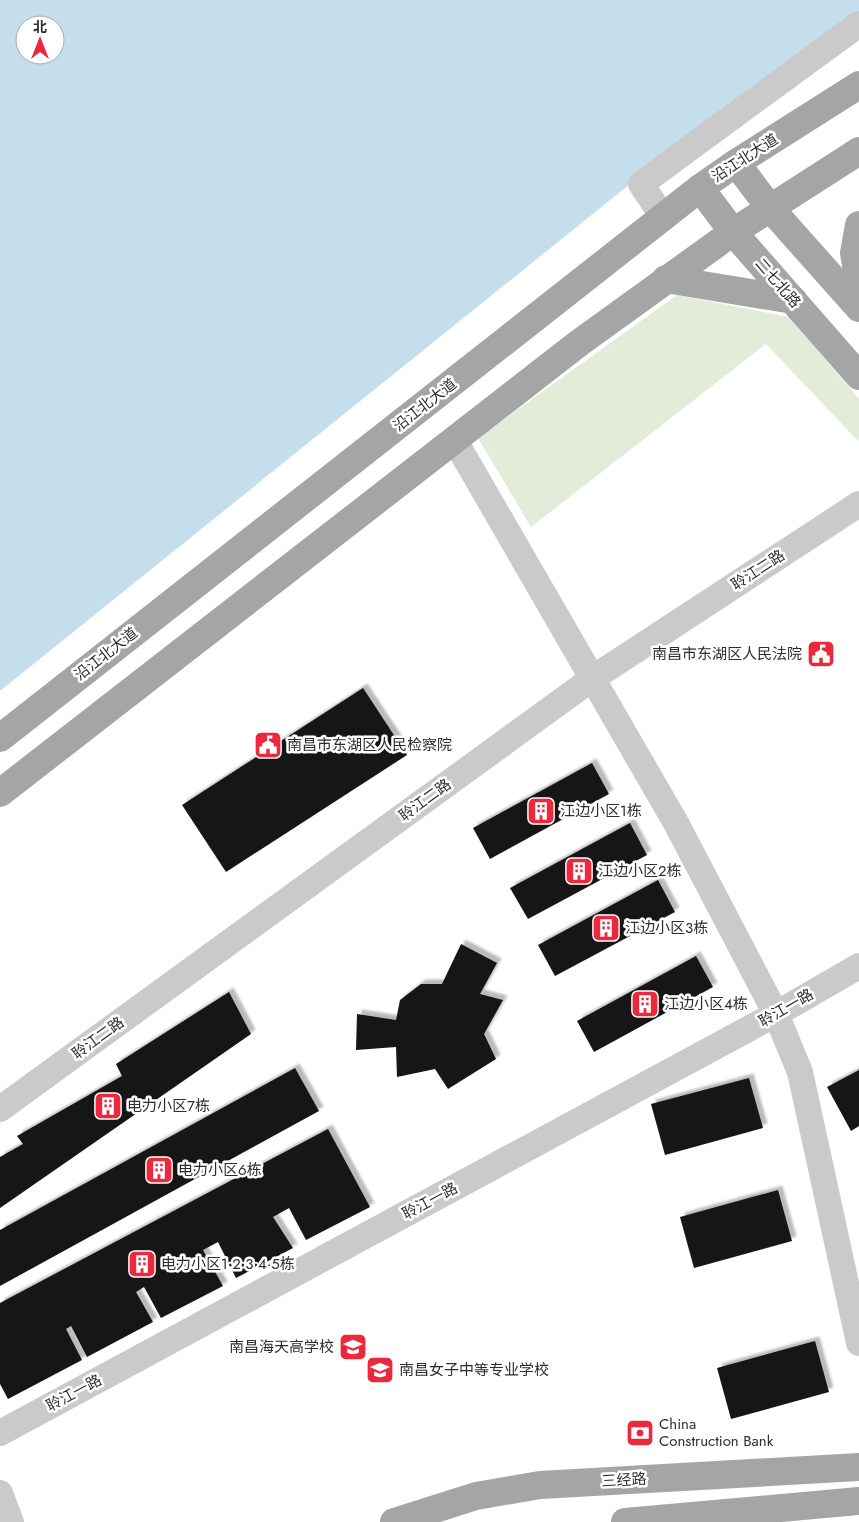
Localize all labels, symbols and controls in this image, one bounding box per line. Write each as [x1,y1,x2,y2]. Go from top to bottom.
north arrow [15,15,65,65]
text: 北 [33,17,47,37]
street label: 沿江北大道 [708,128,782,188]
street label: 二七北路 [750,253,806,313]
street label: 沿江北大道 [389,373,461,437]
street label: 聆江二路 [727,544,789,596]
street label: 沿江北大道 [70,622,142,686]
public building icon: 南昌市东湖区人民法院 [806,639,836,669]
place label: 南昌市东湖区人民法院 [652,643,802,665]
public building icon: 南昌市东湖区人民检察院 [253,730,283,760]
place label: 南昌市东湖区人民检察院 [287,734,452,756]
street label: 聆江二路 [394,773,456,827]
building icon: 江边小区1栋 [526,796,556,826]
place label: 江边小区1栋 [560,800,642,822]
building icon: 江边小区2栋 [564,856,594,886]
place label: 江边小区2栋 [598,860,682,882]
building icon: 江边小区3栋 [591,913,621,943]
place label: 江边小区3栋 [625,917,708,939]
street label: 聆江一路 [755,983,817,1033]
building icon: 江边小区4栋 [630,989,660,1019]
place label: 江边小区4栋 [664,993,748,1015]
street label: 聆江二路 [67,1011,129,1065]
building icon: 电力小区7栋 [93,1091,123,1121]
place label: 电力小区7栋 [127,1095,210,1117]
building icon: 电力小区6栋 [144,1155,174,1185]
place label: 电力小区6栋 [178,1159,262,1181]
street label: 聆江一路 [398,1177,462,1225]
building icon: 电力小区1·2·3·4·5栋 [127,1249,157,1279]
place label: 电力小区1·2·3·4·5栋 [161,1253,295,1275]
school or university icon: 南昌海天高学校 [338,1332,368,1362]
place label: 南昌海天高学校 [229,1336,334,1358]
school or university icon: 南昌女子中等专业学校 [365,1355,395,1385]
place label: 南昌女子中等专业学校 [399,1359,549,1381]
street label: 聆江一路 [42,1369,106,1417]
place label: China Construction Bank [659,1413,774,1452]
bank icon: China Construction Bank [625,1418,655,1448]
street label: 三经路 [601,1468,647,1492]

